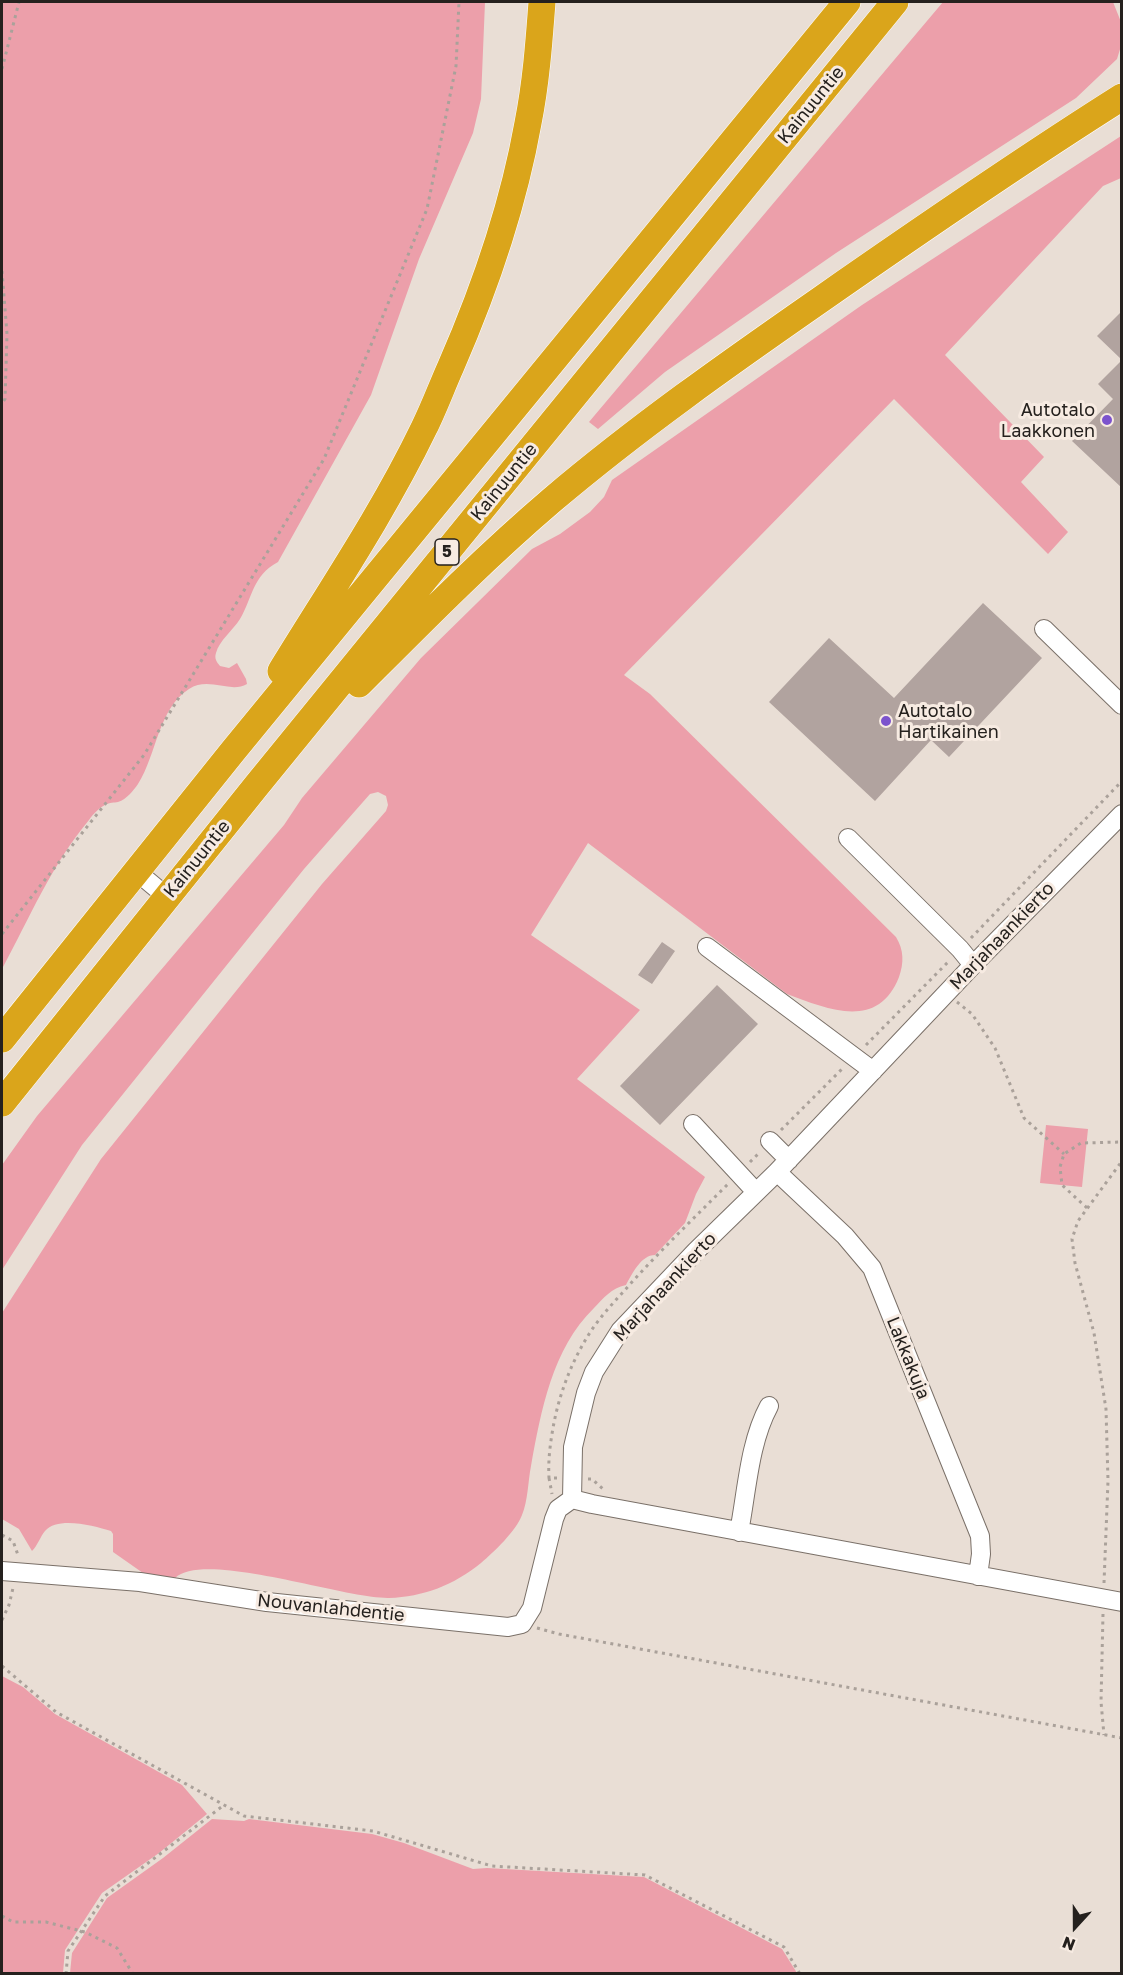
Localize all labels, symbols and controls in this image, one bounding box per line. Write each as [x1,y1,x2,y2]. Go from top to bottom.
street label: Kainuuntie [773,62,849,148]
place label: Autotalo Laakkonen [1001,399,1095,442]
marker: Autotalo Laakkonen [1100,413,1114,427]
street label: Kainuuntie [466,439,542,525]
road number: 5 [435,539,459,565]
place label: Autotalo Hartikainen [898,700,999,742]
marker: Autotalo Hartikainen [879,714,893,728]
street label: Kainuuntie [159,816,235,902]
street label: Marjahaankierto [945,878,1059,994]
street label: Marjahaankierto [609,1228,721,1346]
street label: Lakkakuja [882,1314,934,1402]
street label: Nouvanlahdentie [256,1590,406,1626]
north arrow [1045,1897,1105,1957]
text: N [1059,1932,1078,1955]

